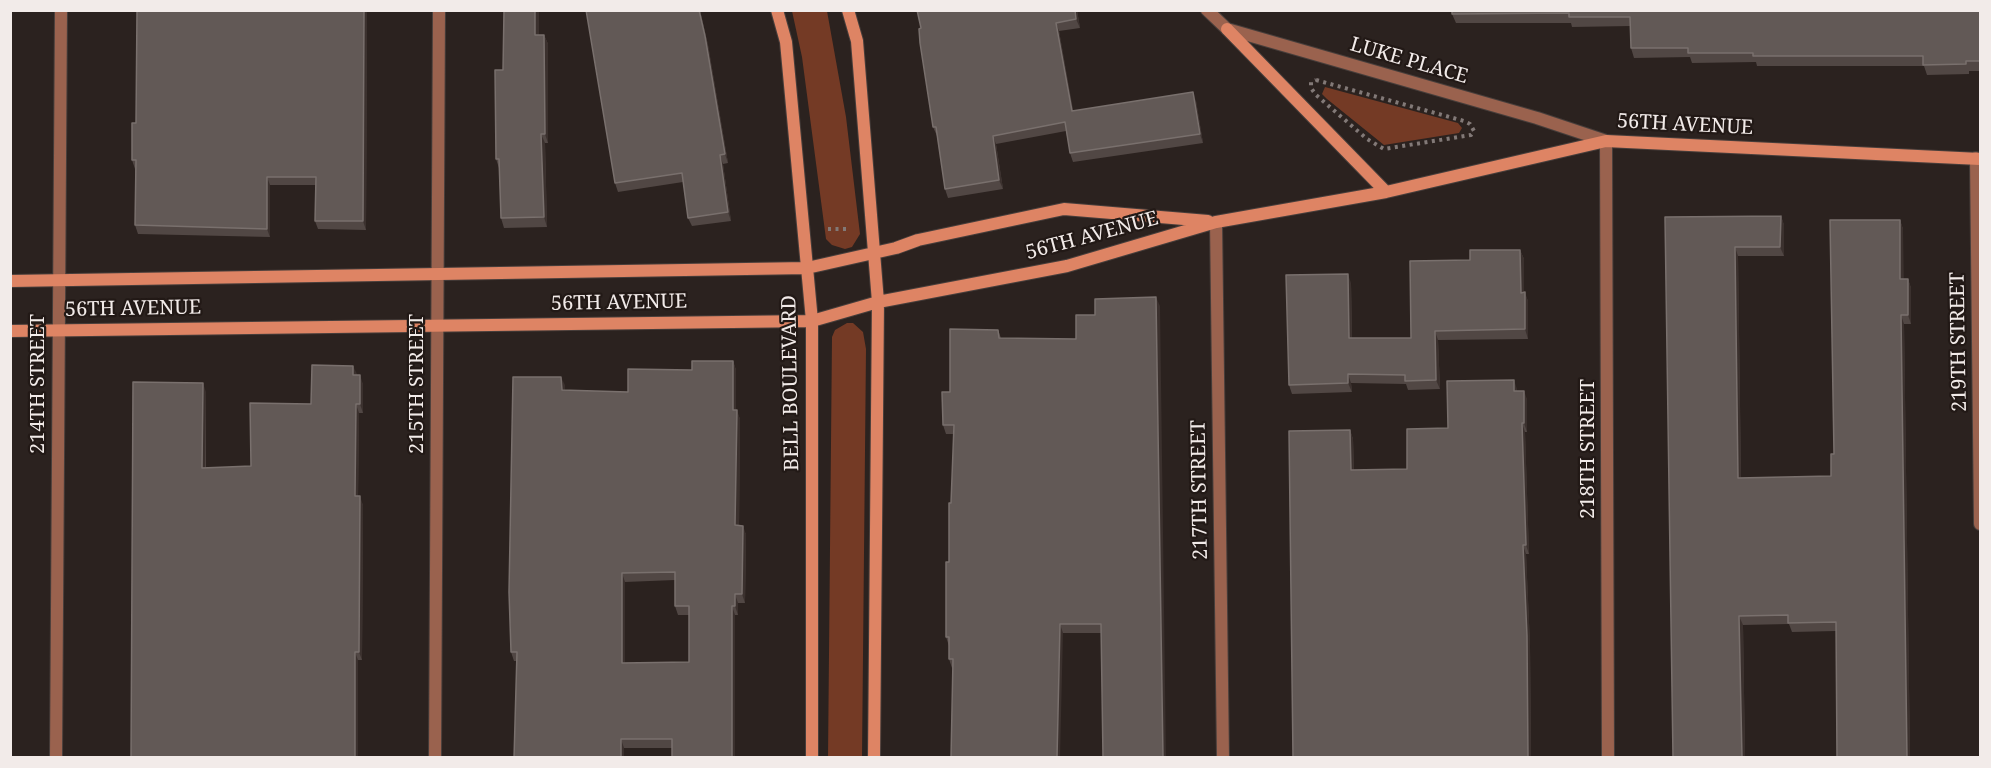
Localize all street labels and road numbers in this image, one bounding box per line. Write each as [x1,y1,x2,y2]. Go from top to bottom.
street label: LUKE PLACE [1347,33,1471,89]
street label: 56TH AVENUE [1616,109,1754,141]
street label: 56TH AVENUE [1023,207,1161,265]
street label: 219TH STREET [1946,272,1972,412]
street label: 56TH AVENUE [551,290,687,316]
street label: BELL BOULEVARD [777,295,805,471]
street label: 56TH AVENUE [65,296,201,322]
street label: 214TH STREET [26,314,50,454]
street label: 215TH STREET [405,314,429,454]
street label: 218TH STREET [1576,379,1600,519]
street label: 217TH STREET [1187,420,1213,560]

